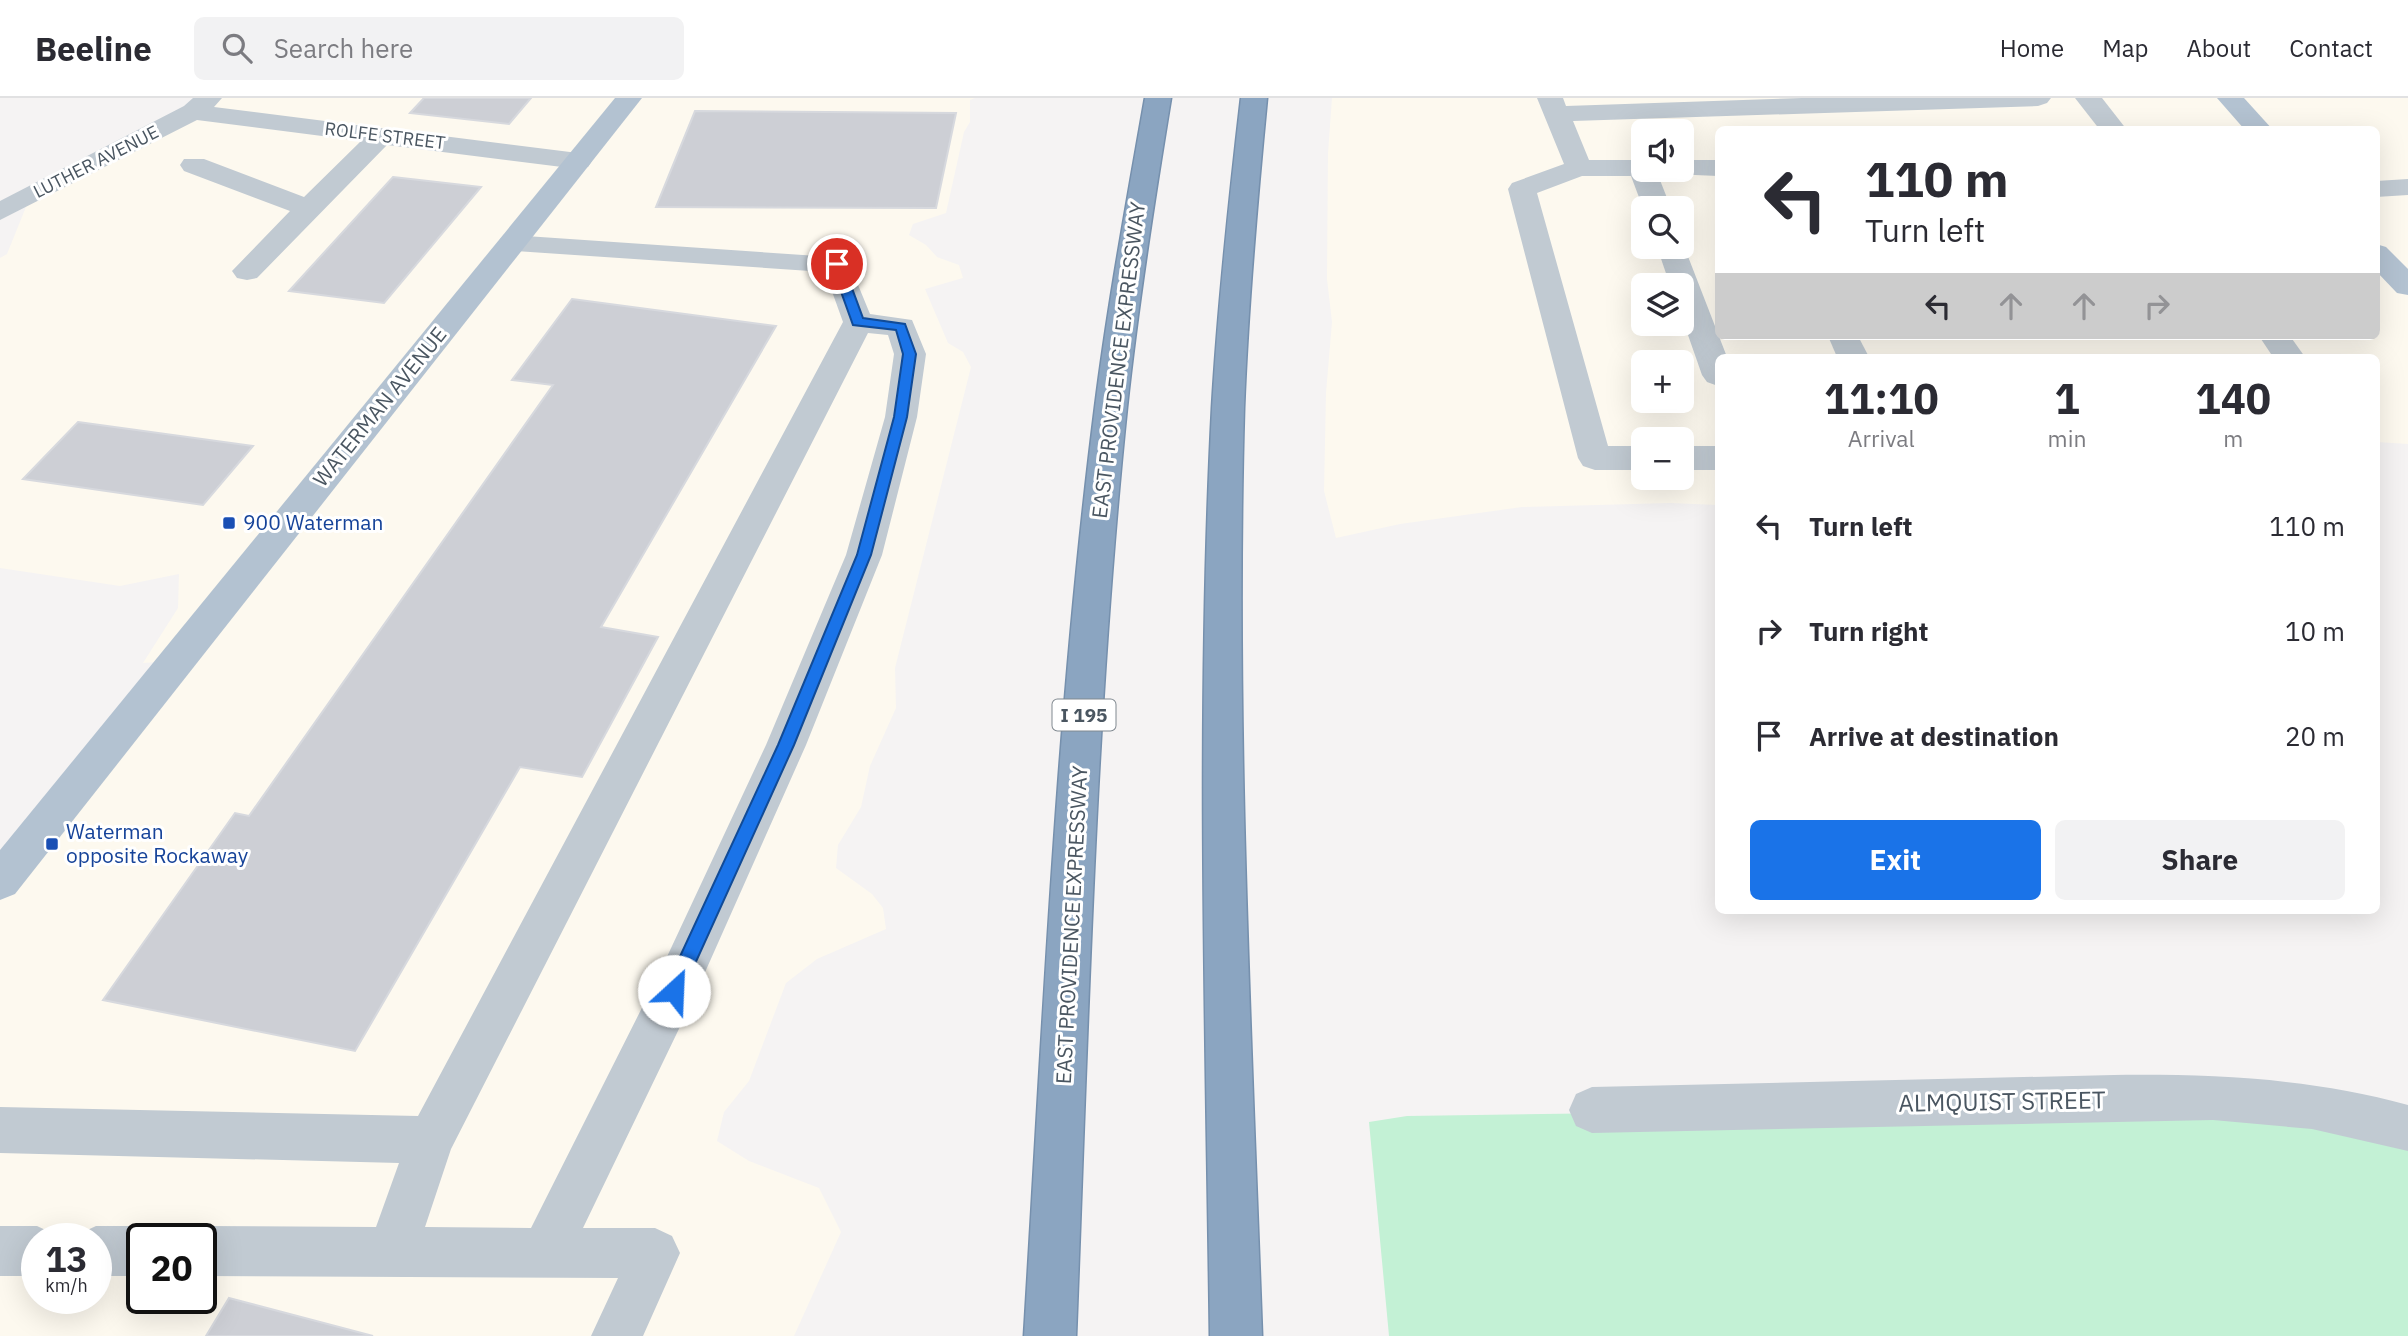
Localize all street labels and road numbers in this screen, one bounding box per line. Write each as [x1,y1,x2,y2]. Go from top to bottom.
street label: ROLFE STREET [323,117,447,154]
street label: LUTHER AVENUE [29,120,162,203]
street label: EAST PROVIDENCE EXPRESSWAY [1085,199,1151,520]
street label: WATERMAN AVENUE [306,321,452,492]
road number: I 195 [1052,700,1116,730]
street label: EAST PROVIDENCE EXPRESSWAY [1049,764,1093,1085]
street label: ALMQUIST STREET [1898,1083,2106,1119]

